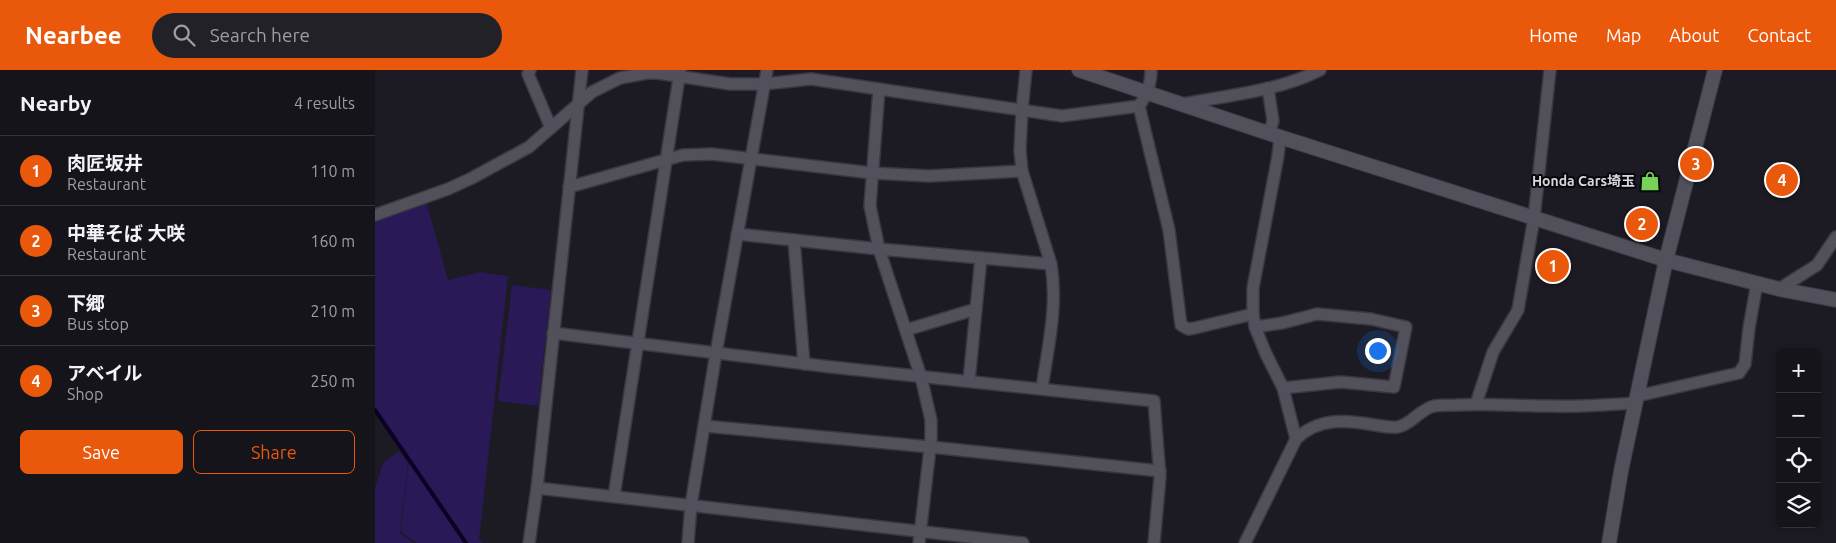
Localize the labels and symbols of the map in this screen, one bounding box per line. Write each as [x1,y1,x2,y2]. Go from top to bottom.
pin: 3 [1680,145,1712,183]
pin: 4 [1766,161,1798,199]
shop icon: Honda Cars埼玉 [1639,170,1661,192]
place label: Honda Cars埼玉 [1532,173,1635,189]
pin: 2 [1626,205,1658,243]
pin: 1 [1537,247,1569,285]
your location [1365,338,1391,364]

